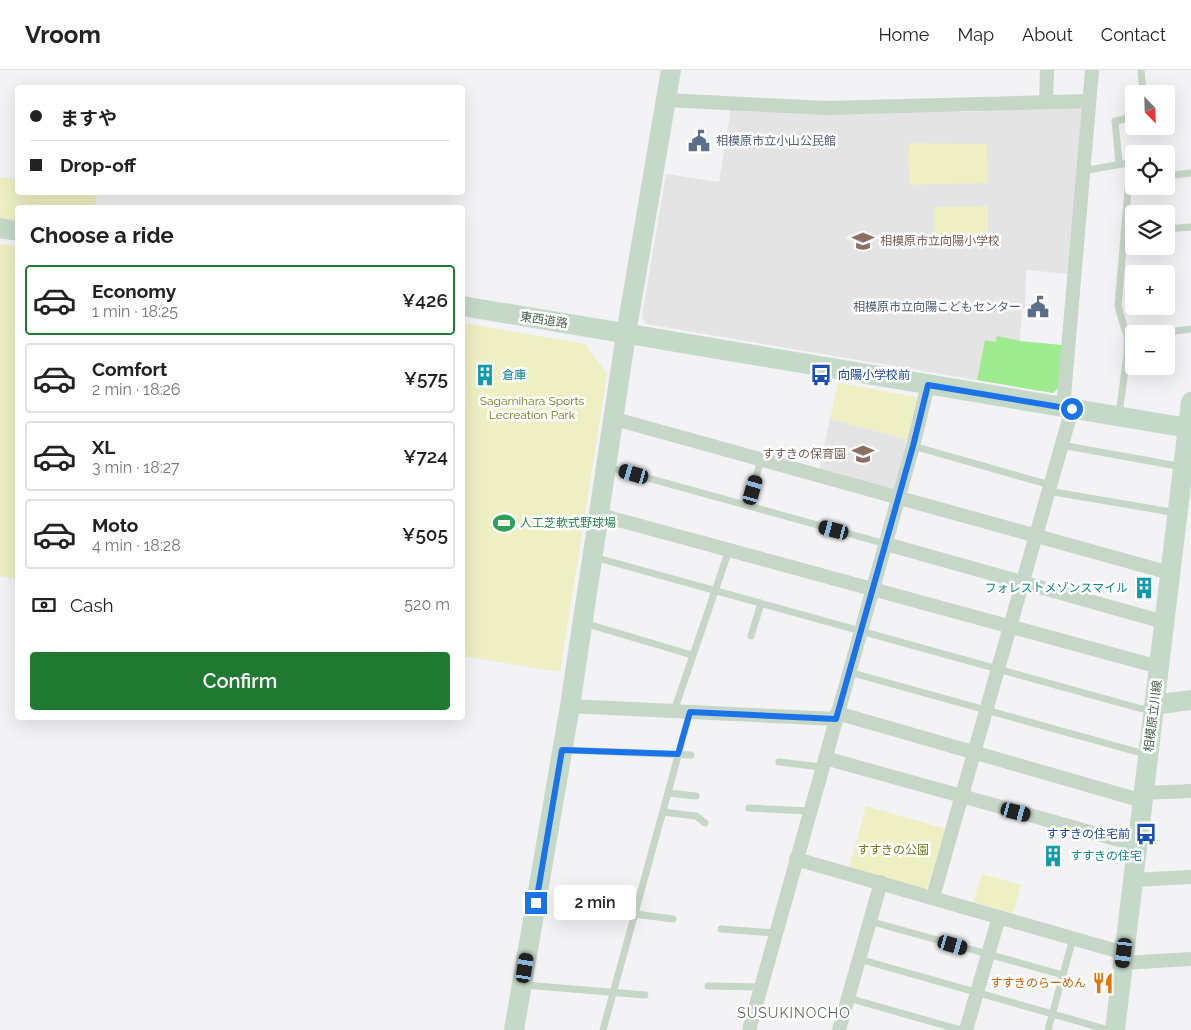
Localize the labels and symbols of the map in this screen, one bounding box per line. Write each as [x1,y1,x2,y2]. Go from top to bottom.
north arrow [1125,85,1175,135]
public building icon: 相模原市立小山公民館 [686,128,712,154]
place label: 相模原市立小山公民館 [716,134,836,148]
school or university icon: 相模原市立向陽小学校 [850,228,876,254]
place label: 相模原市立向陽小学校 [880,234,1000,248]
public building icon: 相模原市立向陽こどもセンター [1025,294,1051,320]
place label: 相模原市立向陽こどもセンター [853,300,1021,314]
street label: 東西道路 [519,309,569,331]
building icon: 倉庫 [472,362,498,388]
bus stop icon: 向陽小学校前 [808,362,834,388]
place label: 倉庫 [502,368,526,382]
place label: 向陽小学校前 [838,368,910,382]
park label: Sagamihara Sports Lecreation Park [480,394,585,422]
route start [1061,398,1083,420]
school or university icon: すすきの保育園 [850,441,876,467]
place label: すすきの保育園 [762,447,846,461]
car [617,463,650,485]
car [741,474,764,506]
sports icon: 人工芝軟式野球場 [491,510,517,536]
place label: 人工芝軟式野球場 [520,516,616,530]
car [817,519,850,541]
building icon: フォレストメゾンスマイル [1131,575,1157,601]
place label: フォレストメゾンスマイル [985,581,1128,595]
street label: 相模原立川線 [1142,679,1164,753]
car [999,801,1032,823]
bus stop icon: すすきの住宅前 [1133,821,1159,847]
place label: すすきの住宅前 [1046,827,1130,841]
park label: すすきの公園 [857,843,929,857]
building icon: すすきの住宅 [1040,843,1066,869]
place label: すすきの住宅 [1070,849,1142,863]
callout: 2 min [554,886,636,920]
route end [525,892,547,914]
car [936,934,969,956]
car [1114,937,1133,969]
car [515,952,534,984]
restaurant icon: すすきのらーめん [1090,970,1116,996]
place label: すすきのらーめん [990,976,1086,990]
district label: SUSUKINOCHO [737,1005,851,1021]

